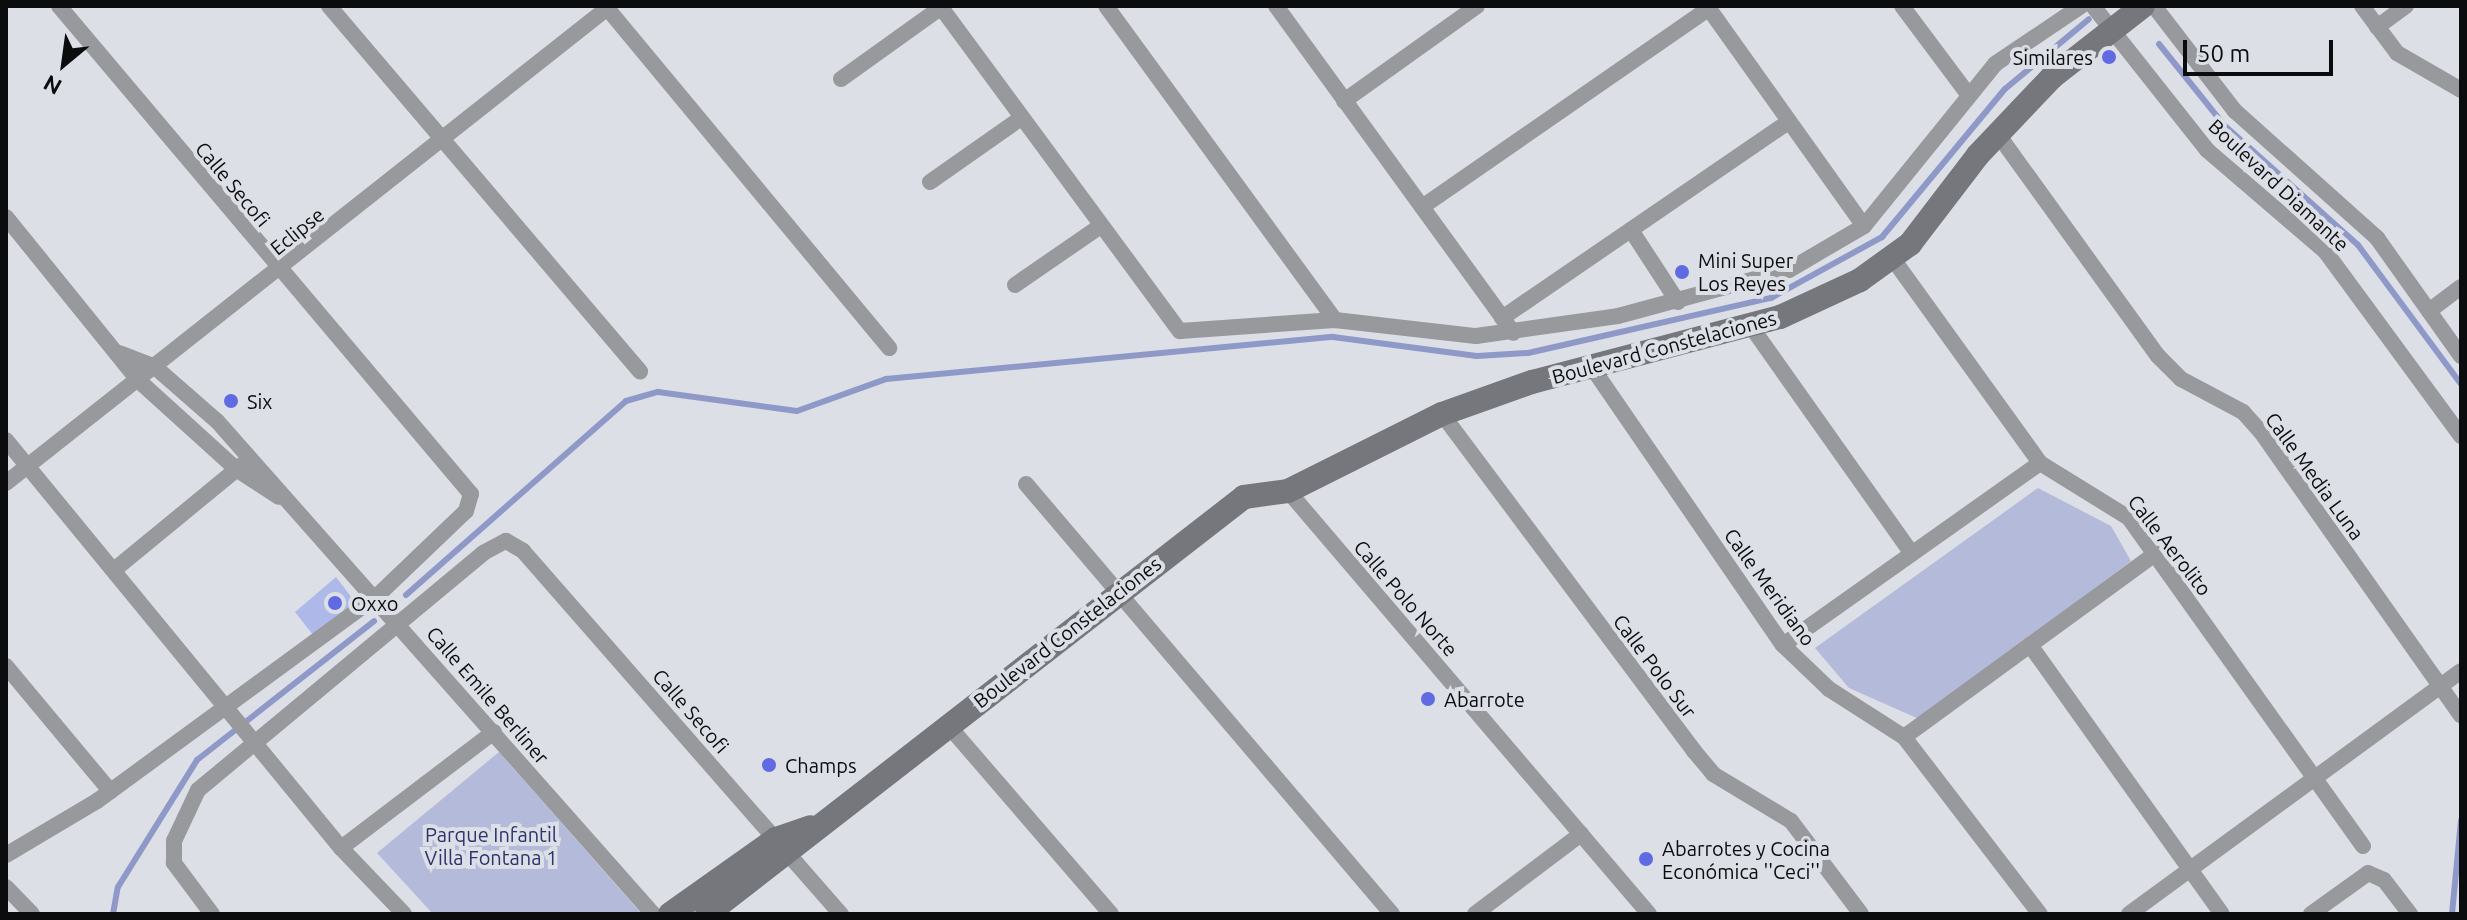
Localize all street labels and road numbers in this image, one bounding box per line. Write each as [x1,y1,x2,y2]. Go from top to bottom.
street label: Boulevard Diamante [2204,114,2354,256]
street label: Calle Secofi [191,137,275,231]
street label: Eclipse [265,202,329,260]
street label: Boulevard Constelaciones [1549,305,1779,389]
street label: Calle Media Luna [2261,408,2369,544]
street label: Calle Aerolito [2123,490,2217,600]
street label: Calle Meridiano [1719,524,1821,650]
street label: Calle Polo Norte [1349,535,1463,661]
street label: Boulevard Constelaciones [968,551,1166,713]
street label: Calle Polo Sur [1608,610,1702,722]
street label: Calle Emile Berliner [422,621,554,769]
street label: Calle Secofi [648,664,734,758]

